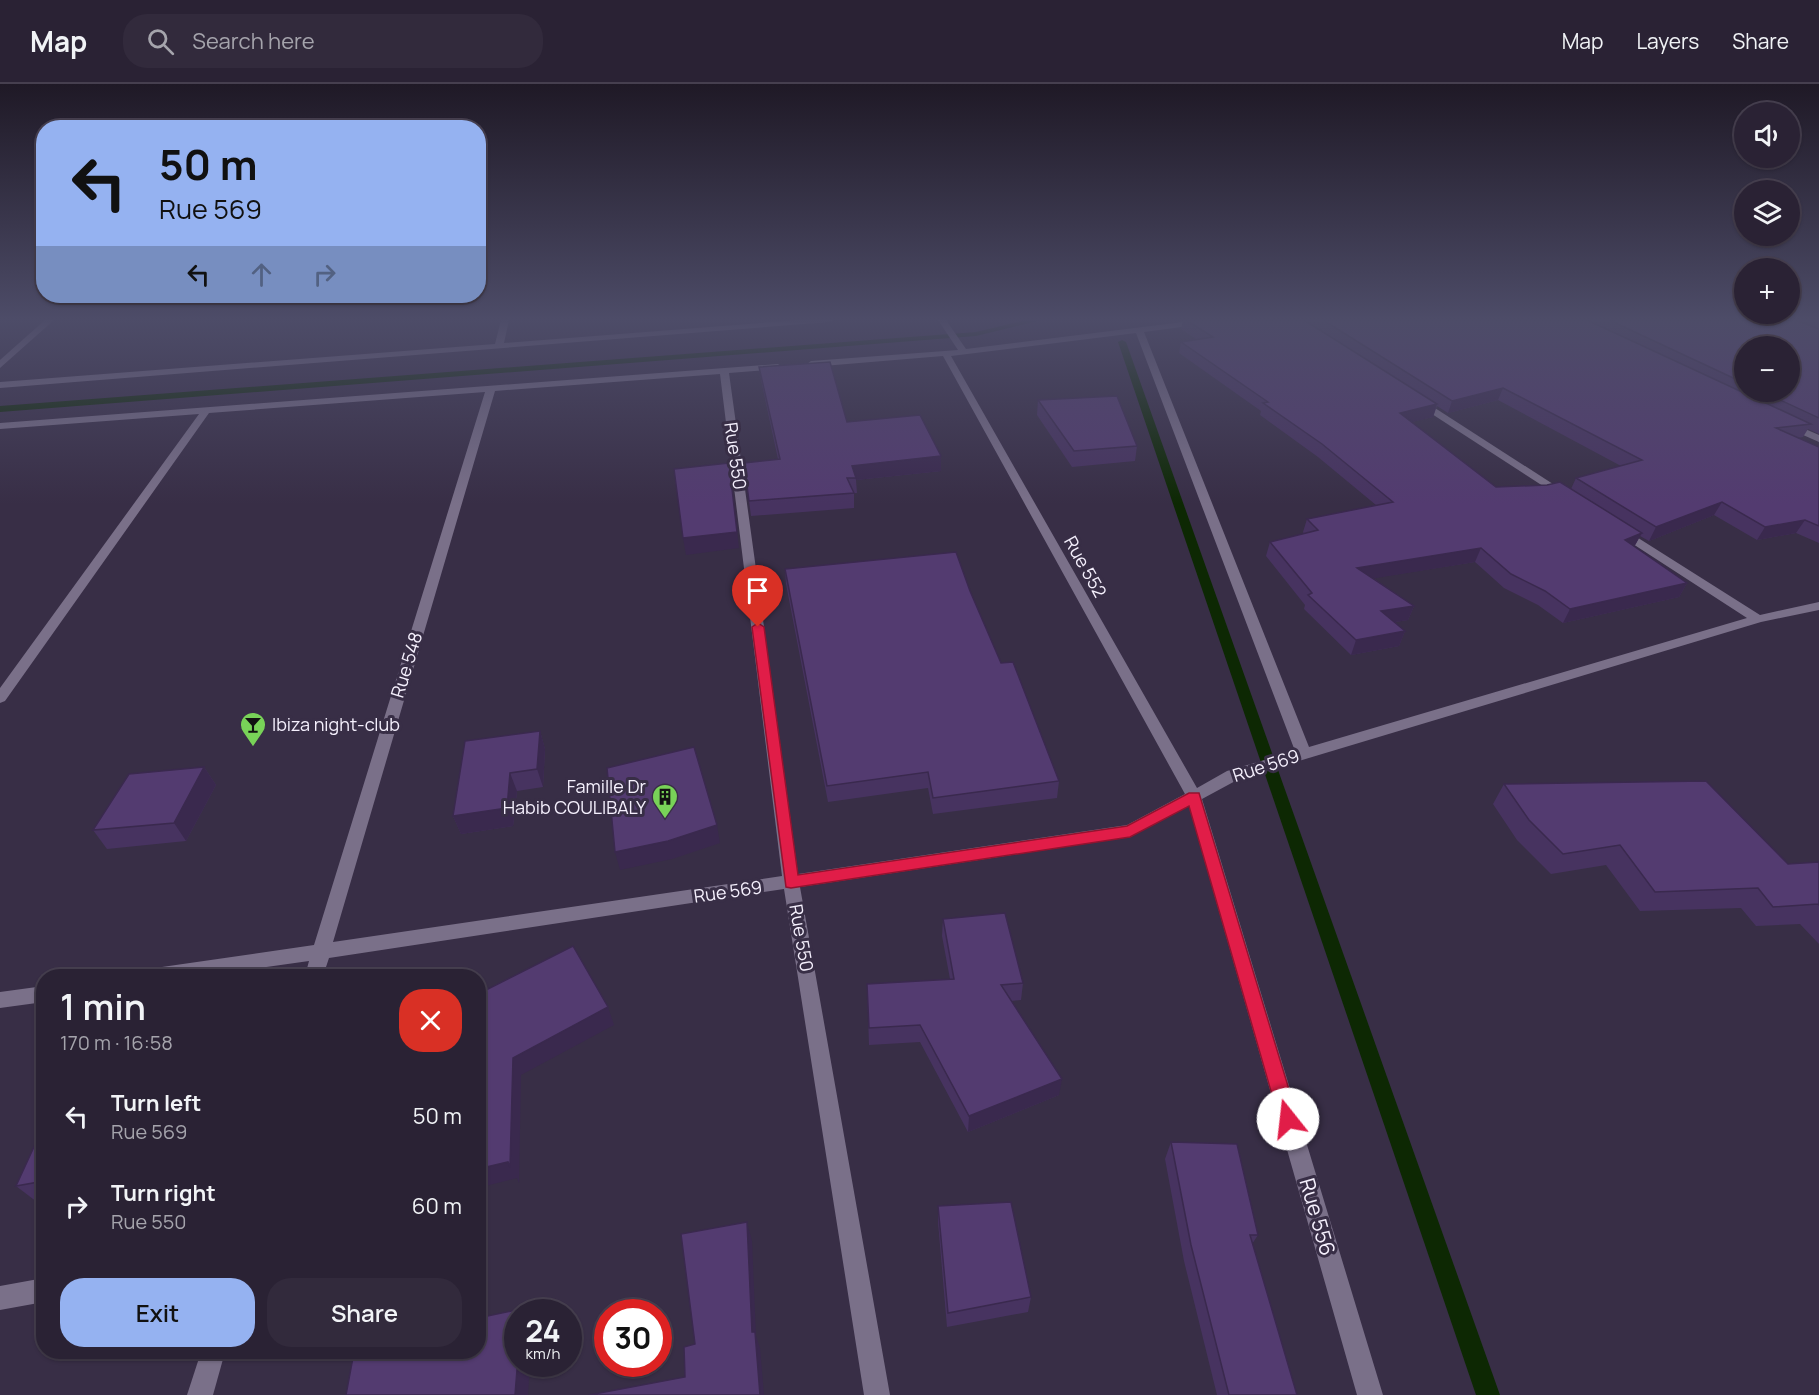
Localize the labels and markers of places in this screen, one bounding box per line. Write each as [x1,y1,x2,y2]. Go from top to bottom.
pin [732,565,783,627]
bar icon: Ibiza night-club [238,710,268,748]
place label: Ibiza night-club [272,712,400,736]
place label: Famille Dr Habib COULIBALY [503,774,647,819]
building icon: Famille Dr Habib COULIBALY [650,782,680,820]

